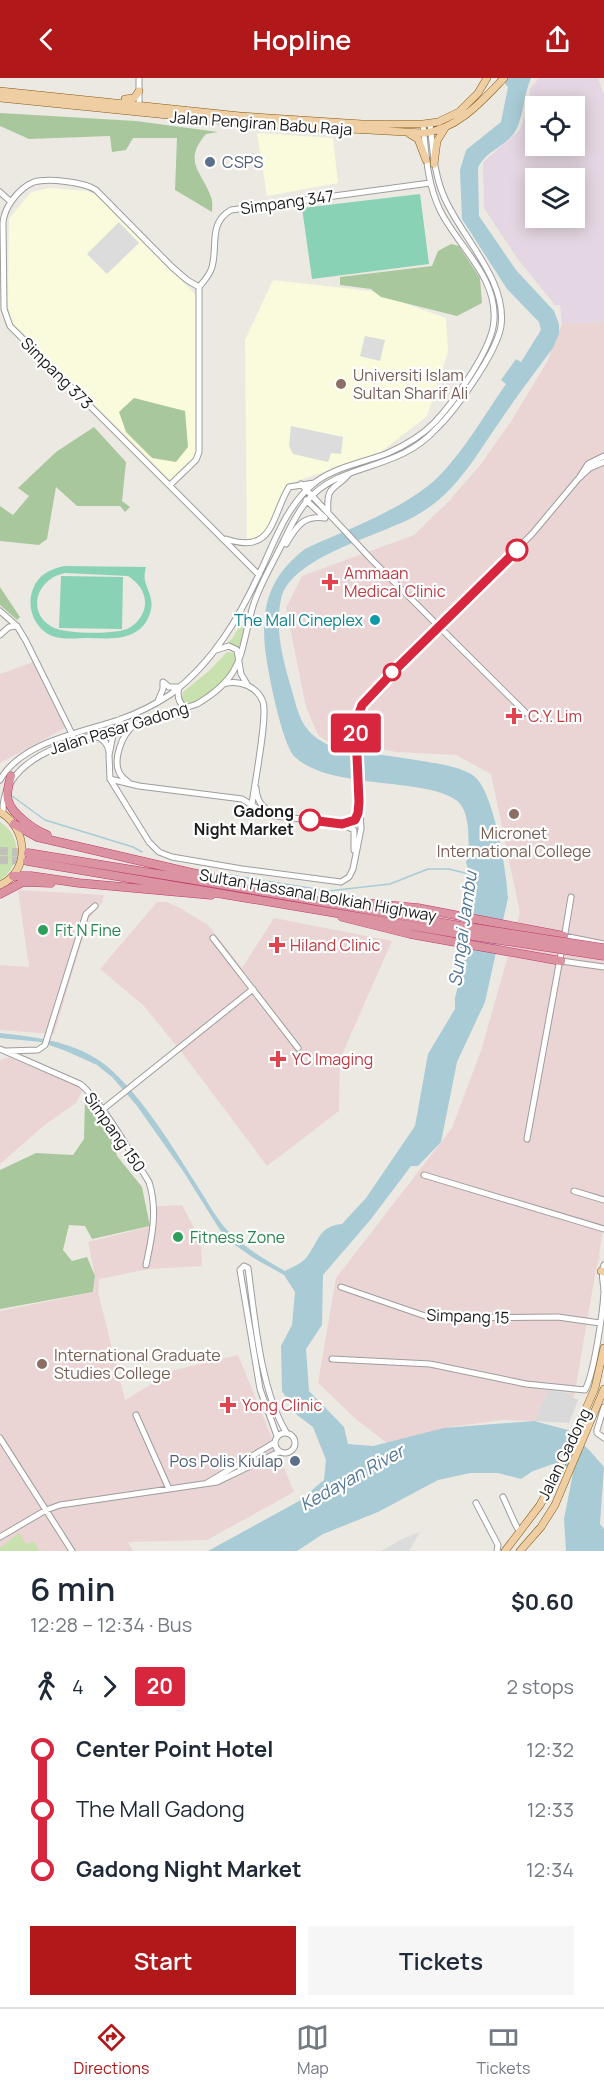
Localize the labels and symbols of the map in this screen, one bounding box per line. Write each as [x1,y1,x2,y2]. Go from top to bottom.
street label: Jalan Pengiran Babu Raja [169,106,353,140]
place label: CSPS [222,151,263,173]
marker: CSPS [203,155,217,169]
street label: Simpang 347 [239,185,335,219]
street label: Simpang 373 [16,332,98,414]
place label: Universiti Islam Sultan Sharif Ali [353,364,468,404]
marker: Universiti Islam Sultan Sharif Ali [334,377,348,391]
unlabelled marker [506,539,528,561]
place label: Ammaan Medical Clinic [344,562,446,602]
marker: Ammaan Medical Clinic [321,573,339,591]
place label: The Mall Cineplex [234,609,364,631]
marker: The Mall Cineplex [368,613,382,627]
unlabelled marker [383,663,401,681]
street label: Jalan Pasar Gadong [47,696,191,760]
place label: C.Y. Lim [528,705,582,727]
marker: C.Y. Lim [505,707,523,725]
line badge: 20 [329,714,383,752]
place label: Gadong Night Market [194,800,294,840]
marker: Micronet International College [507,807,521,821]
marker: Gadong Night Market [299,809,321,831]
place label: Micronet International College [437,822,591,862]
street label: Sultan Hassanal Bolkiah Highway [198,863,439,927]
water label: Sungai Jambu [442,869,482,988]
place label: Fit N Fine [55,919,121,941]
marker: Fit N Fine [36,923,50,937]
place label: Hiland Clinic [290,934,381,956]
marker: Hiland Clinic [268,936,286,954]
place label: YC Imaging [292,1048,373,1070]
marker: YC Imaging [269,1050,287,1068]
street label: Simpang 150 [79,1088,151,1176]
place label: Fitness Zone [190,1226,285,1248]
marker: Fitness Zone [171,1230,185,1244]
street label: Simpang 15 [426,1304,510,1328]
place label: International Graduate Studies College [54,1344,221,1384]
marker: International Graduate Studies College [35,1357,49,1371]
place label: Yong Clinic [242,1394,322,1416]
marker: Yong Clinic [219,1396,237,1414]
street label: Jalan Gadong [532,1404,596,1504]
water label: Kedayan River [295,1437,410,1516]
place label: Pos Polis Kiulap [169,1450,283,1472]
marker: Pos Polis Kiulap [288,1454,302,1468]

